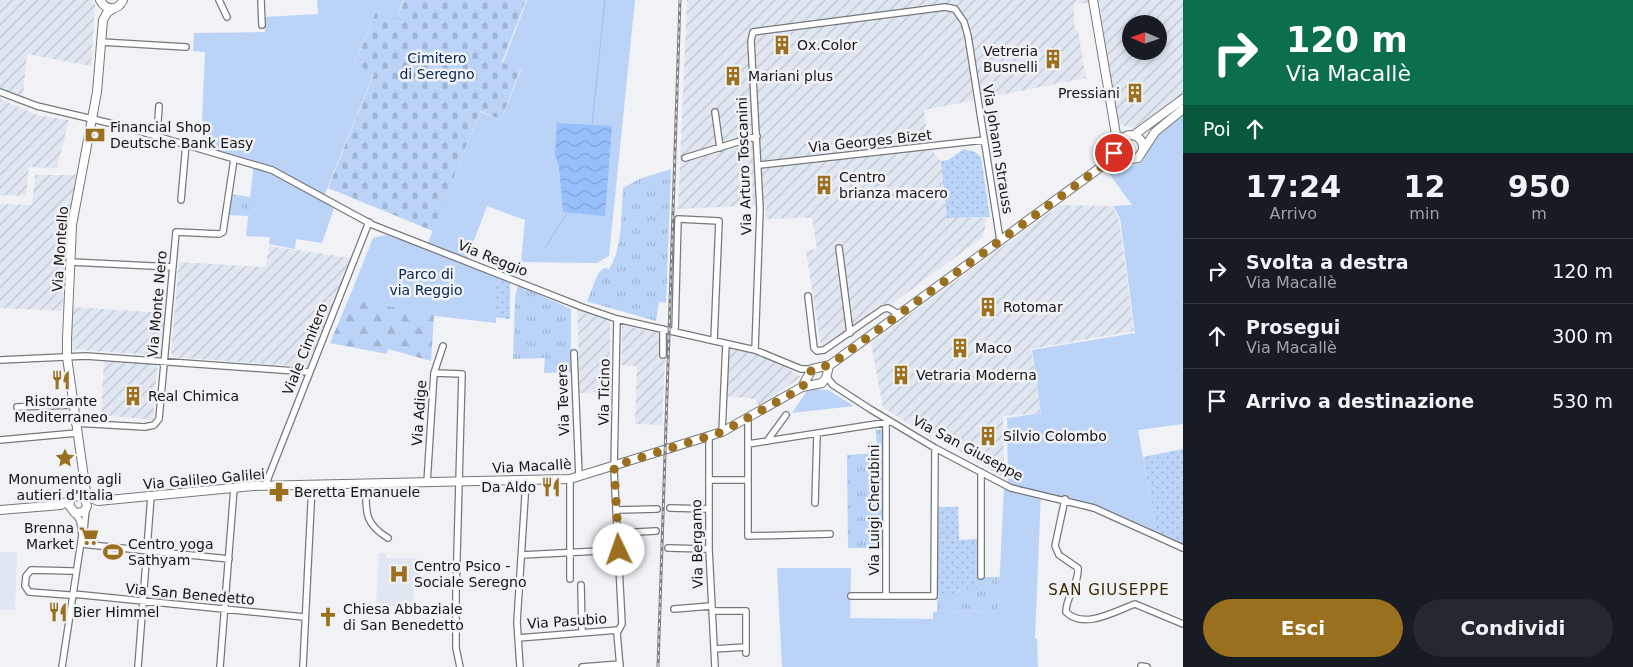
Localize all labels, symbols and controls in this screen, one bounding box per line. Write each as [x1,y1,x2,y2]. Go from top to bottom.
north arrow [1122,15,1168,60]
map controls [1122,15,1167,60]
icon: right [1203,20,1268,85]
text: 120 m [1286,20,1408,60]
building icon: Ox.Color [771,34,793,56]
place label: Ox.Color [797,37,858,53]
place label: Vetreria Busnelli [983,43,1038,75]
building icon: Vetreria Busnelli [1042,48,1064,70]
park label: Cimitero di Seregno [399,50,475,82]
text: Via Macallè [1286,61,1411,86]
building icon: Mariani plus [722,65,744,87]
place label: Mariani plus [748,68,833,84]
building icon: Pressiani [1124,82,1146,104]
street label: Via Johann Strauss [980,83,1016,215]
place label: Pressiani [1058,85,1120,101]
street label: Via Arturo Toscanini [734,97,754,235]
icon: ahead [1241,115,1269,143]
text: Poi [1203,118,1231,140]
place label: Financial Shop Deutsche Bank Easy [110,119,253,151]
bank icon: Financial Shop Deutsche Bank Easy [84,124,106,146]
street label: Via Georges Bizet [808,127,933,155]
pin [1093,132,1135,174]
icon: arrive [1100,139,1128,167]
place label: Centro brianza macero [839,169,948,201]
text: 17:24 [1246,169,1341,204]
text: 12 [1404,169,1445,204]
text: 950 [1508,169,1570,204]
building icon: Centro brianza macero [813,174,835,196]
text: Arrivo [1270,204,1317,223]
text: min [1409,204,1440,223]
text: m [1531,204,1547,223]
street label: Via Montello [49,205,71,293]
street label: Via Reggio [456,237,530,279]
street label: Via Monte Nero [144,250,170,358]
text: Svolta a destra [1246,251,1409,273]
icon: right [1203,257,1231,285]
text: 120 m [1552,260,1613,282]
park label: Parco di via Reggio [389,266,463,298]
text: Via Macallè [1246,273,1337,292]
building icon: Rotomar [977,296,999,318]
place label: Rotomar [1003,299,1063,315]
street label: Viale Cimitero [279,301,331,397]
text: Prosegui [1246,316,1340,338]
icon: ahead [1203,322,1231,350]
text: 300 m [1552,325,1613,347]
building icon: Maco [949,337,971,359]
text: Via Macallè [1246,338,1337,357]
place label: Maco [975,340,1012,356]
street label: Via Ticino [595,358,613,426]
street label: Via Tevere [554,364,572,436]
building icon: Vetraria Moderna [890,364,912,386]
place label: Vetraria Moderna [916,367,1037,383]
restaurant icon: Ristorante Mediterraneo [50,369,72,391]
street label: Via Adige [409,380,429,446]
building icon: Real Chimica [122,385,144,407]
icon: arrive [1203,387,1231,415]
place label: Real Chimica [148,388,239,404]
text: Arrivo a destinazione [1246,390,1474,412]
text: 530 m [1552,390,1613,412]
place label: Ristorante Mediterraneo [14,393,108,425]
street label: Via San Giuseppe [910,412,1026,484]
building icon: Silvio Colombo [977,425,999,447]
place label: Silvio Colombo [1003,428,1107,444]
street label: Via Luigi Cherubini [866,444,882,576]
place icon: Monumento agli autieri d'Italia [54,447,76,469]
street label: Via Macallè [492,456,572,476]
street label: Via Galileo Galilei [142,466,266,492]
place label: Monumento agli autieri d'Italia [8,471,122,503]
restaurant icon: Da Aldo [540,476,562,498]
place label: Da Aldo [481,479,536,495]
pharmacy icon: Beretta Emanuele [268,481,290,503]
place label: Beretta Emanuele [294,484,420,500]
street label: Via Bergamo [688,499,706,589]
place label: Brenna Market [24,520,75,552]
position arrow [592,523,644,575]
supermarket icon: Brenna Market [78,525,100,547]
place label: Centro yoga Sathyam [128,536,214,568]
sports icon: Centro yoga Sathyam [102,541,124,563]
place label: Centro Psico - Sociale Seregno [414,558,526,590]
hospital icon: Centro Psico - Sociale Seregno [388,563,410,585]
street label: Via San Benedetto [125,580,255,608]
district label: SAN GIUSEPPE [1048,581,1170,599]
button: Esci [1203,599,1403,657]
button: Condividi [1413,599,1613,657]
restaurant icon: Bier Himmel [47,601,69,623]
place label: Chiesa Abbaziale di San Benedetto [343,601,464,633]
place label: Bier Himmel [73,604,160,620]
church icon: Chiesa Abbaziale di San Benedetto [317,606,339,628]
street label: Via Pasubio [526,610,608,632]

